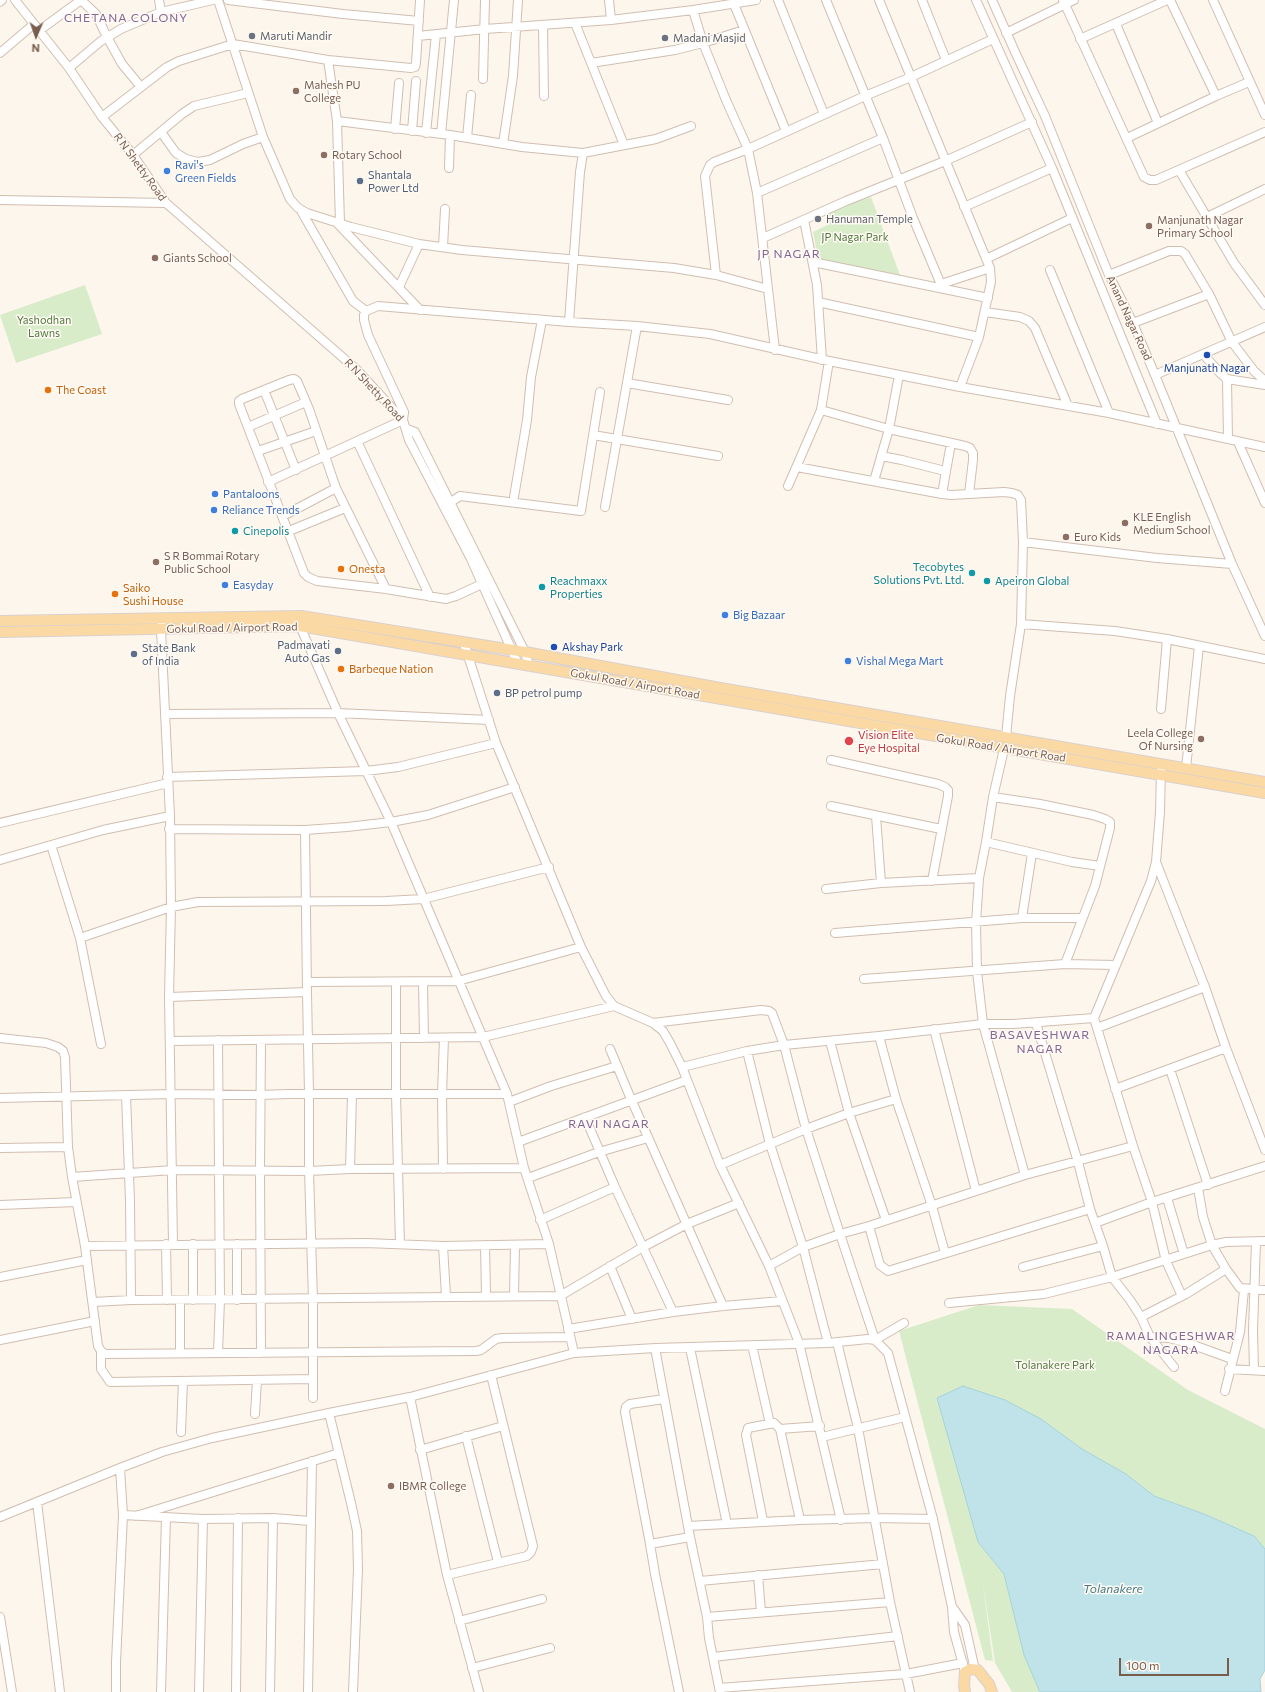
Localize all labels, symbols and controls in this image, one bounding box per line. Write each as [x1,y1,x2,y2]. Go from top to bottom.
district label: CHETANA COLONY [64,11,188,25]
north arrow [16,16,56,56]
place label: Maruti Mandir [260,29,332,43]
marker: Maruti Mandir [247,31,257,41]
place label: Madani Masjid [673,31,746,45]
marker: Madani Masjid [660,33,670,43]
text: N [31,42,40,55]
place label: Mahesh PU College [304,78,361,104]
marker: Mahesh PU College [291,86,301,96]
street label: R N Shetty Road [111,130,169,204]
place label: Rotary School [332,148,402,162]
marker: Rotary School [319,150,329,160]
place label: Ravi's Green Fields [175,158,236,184]
marker: Ravi's Green Fields [162,166,172,176]
place label: Shantala Power Ltd [368,168,419,194]
marker: Shantala Power Ltd [355,176,365,186]
place label: Hanuman Temple [826,212,913,226]
place label: Manjunath Nagar Primary School [1157,213,1243,239]
marker: Hanuman Temple [813,214,823,224]
marker: Manjunath Nagar Primary School [1144,221,1154,231]
park label: JP Nagar Park [821,230,889,244]
district label: JP NAGAR [757,247,821,261]
place label: Giants School [163,251,232,265]
marker: Giants School [150,253,160,263]
street label: Anand Nagar Road [1104,273,1154,363]
park label: Yashodhan Lawns [17,313,71,339]
marker: Manjunath Nagar [1202,350,1212,360]
street label: R N Shetty Road [342,356,406,424]
place label: Manjunath Nagar [1164,361,1250,375]
place label: The Coast [56,383,107,397]
marker: The Coast [43,385,53,395]
place label: Pantaloons [223,487,279,501]
marker: Pantaloons [210,489,220,499]
place label: Reliance Trends [222,503,300,517]
marker: Reliance Trends [209,505,219,515]
place label: KLE English Medium School [1133,510,1210,536]
marker: KLE English Medium School [1120,518,1130,528]
place label: Cinepolis [243,524,289,538]
marker: Cinepolis [230,526,240,536]
place label: Euro Kids [1074,530,1121,544]
marker: Euro Kids [1061,532,1071,542]
place label: S R Bommai Rotary Public School [164,549,259,575]
marker: S R Bommai Rotary Public School [151,557,161,567]
place label: Tecobytes Solutions Pvt. Ltd. [874,560,964,586]
place label: Onesta [349,562,385,576]
marker: Onesta [336,564,346,574]
marker: Tecobytes Solutions Pvt. Ltd. [967,568,977,578]
place label: Reachmaxx Properties [550,574,607,600]
place label: Apeiron Global [995,574,1069,588]
marker: Apeiron Global [982,576,992,586]
place label: Easyday [233,578,273,592]
marker: Easyday [220,580,230,590]
place label: Saiko Sushi House [123,581,184,607]
marker: Reachmaxx Properties [537,582,547,592]
marker: Saiko Sushi House [110,589,120,599]
place label: Big Bazaar [733,608,785,622]
marker: Big Bazaar [720,610,730,620]
street label: Gokul Road / Airport Road [166,620,298,636]
place label: Padmavati Auto Gas [277,638,330,664]
place label: Akshay Park [562,640,623,654]
place label: State Bank of India [142,641,196,667]
marker: Akshay Park [549,642,559,652]
marker: Padmavati Auto Gas [333,646,343,656]
marker: State Bank of India [129,649,139,659]
place label: Vishal Mega Mart [856,654,943,668]
marker: Vishal Mega Mart [843,656,853,666]
place label: Barbeque Nation [349,662,433,676]
marker: Barbeque Nation [336,664,346,674]
street label: Gokul Road / Airport Road [569,666,701,702]
place label: BP petrol pump [505,686,582,700]
marker: BP petrol pump [492,688,502,698]
place label: Leela College Of Nursing [1127,726,1193,752]
place label: Vision Elite Eye Hospital [858,728,920,754]
street label: Gokul Road / Airport Road [935,731,1067,765]
marker: Leela College Of Nursing [1196,734,1206,744]
marker: Vision Elite Eye Hospital [843,735,855,747]
district label: BASAVESHWAR NAGAR [990,1028,1090,1056]
district label: RAVI NAGAR [568,1117,650,1131]
district label: RAMALINGESHWAR NAGARA [1107,1329,1235,1357]
park label: Tolanakere Park [1015,1358,1095,1372]
place label: IBMR College [399,1479,466,1493]
marker: IBMR College [386,1481,396,1491]
water label: Tolanakere [1083,1582,1143,1596]
scale bar [1121,1650,1231,1676]
text: 100 m [1126,1658,1160,1672]

